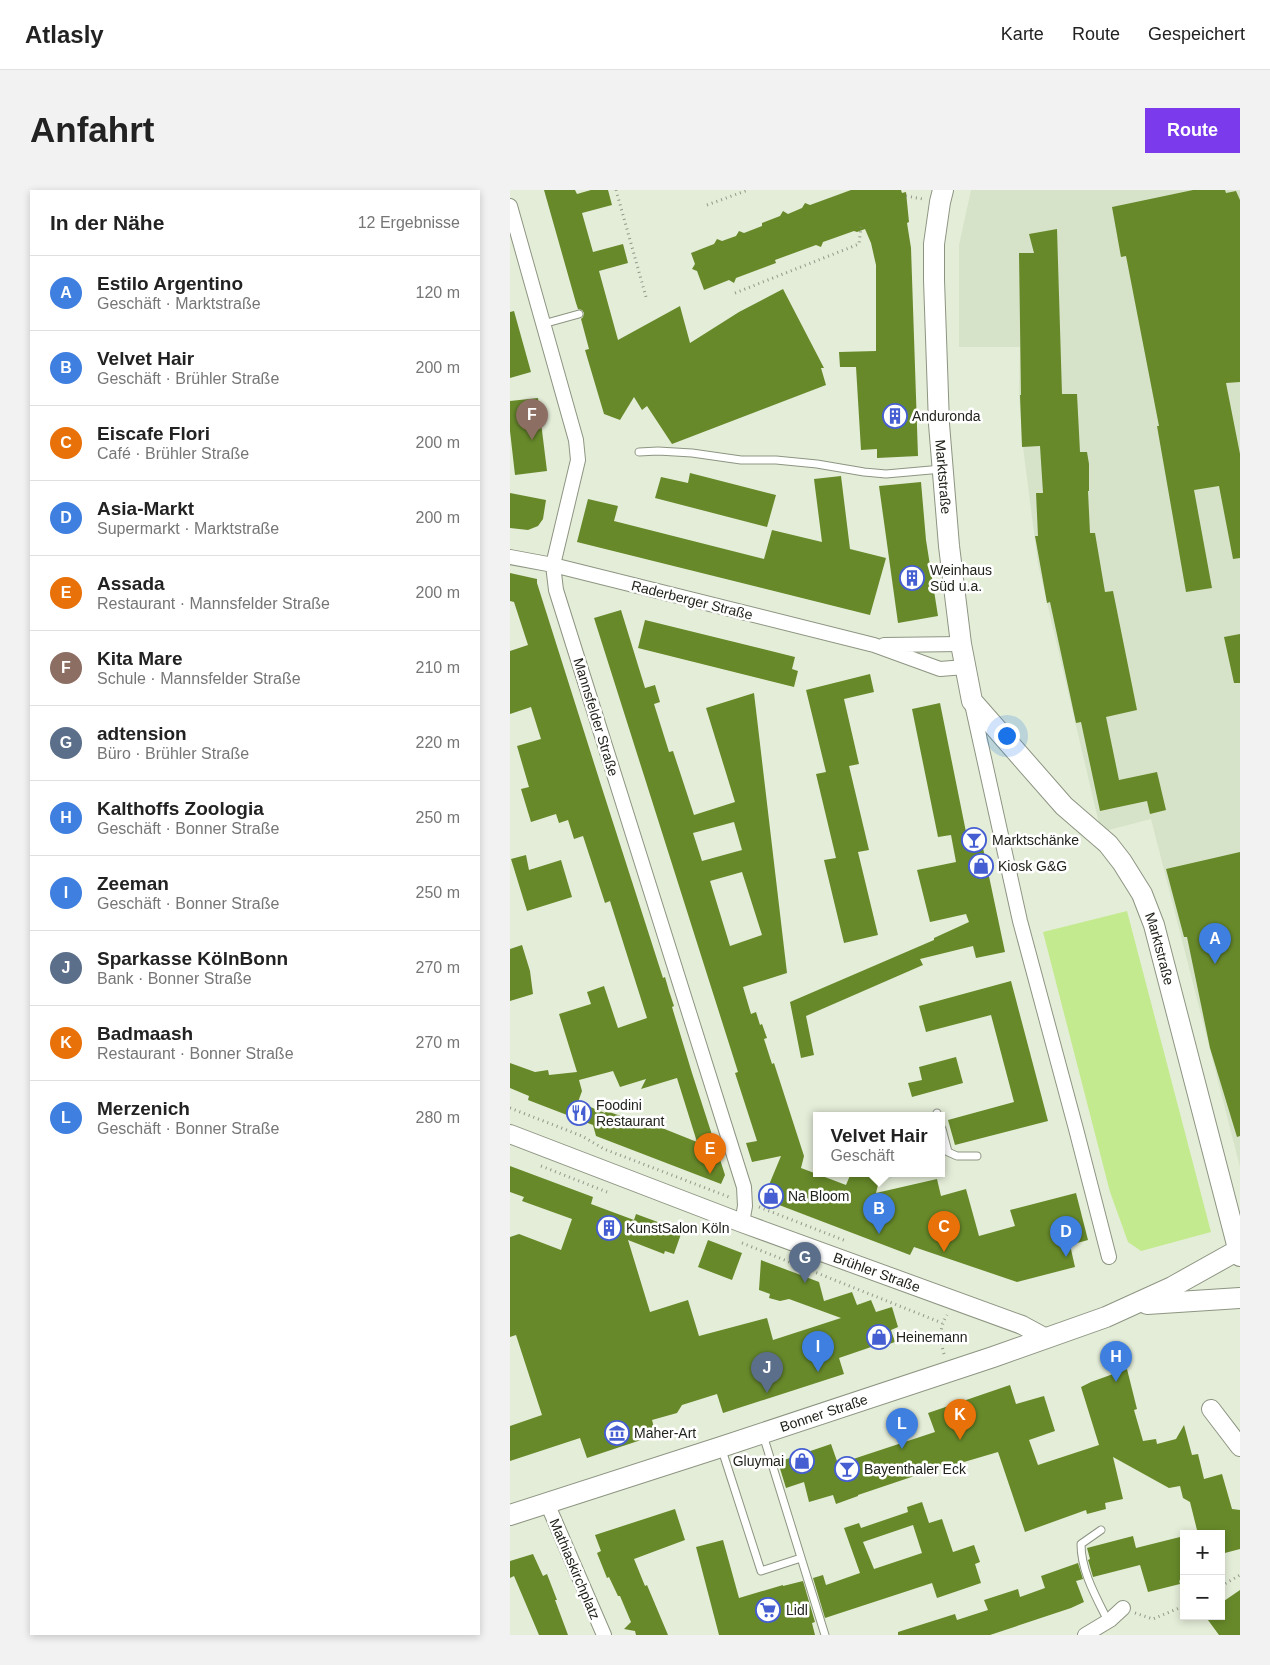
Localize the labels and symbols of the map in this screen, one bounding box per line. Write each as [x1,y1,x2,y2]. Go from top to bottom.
pin: F [516,399,548,440]
building icon: Anduronda [882,403,908,429]
place label: Anduronda [912,408,981,424]
street label: Marktstraße [932,439,954,515]
place label: Weinhaus Süd u.a. [930,562,992,594]
building icon: Weinhaus Süd u.a. [899,565,925,591]
street label: Raderberger Straße [630,577,755,623]
street label: Mannsfelder Straße [570,656,622,778]
your location [994,723,1020,749]
bar icon: Marktschänke [961,827,987,853]
place label: Marktschänke [992,832,1079,848]
shop icon: Kiosk G&G [968,853,994,879]
place label: Kiosk G&G [998,858,1067,874]
street label: Marktstraße [1142,910,1177,987]
pin: A [1199,923,1231,964]
place label: Foodini Restaurant [596,1097,665,1129]
restaurant icon: Foodini Restaurant [566,1100,592,1126]
pin: E [694,1133,726,1174]
shop icon: Na Bloom [758,1183,784,1209]
place label: Na Bloom [788,1188,849,1204]
pin: B [863,1193,895,1234]
pin: C [928,1211,960,1252]
building icon: KunstSalon Köln [596,1215,622,1241]
pin: D [1050,1216,1082,1257]
place label: KunstSalon Köln [626,1220,730,1236]
pin: G [789,1242,821,1283]
street label: Brühler Straße [831,1249,923,1295]
shop icon: Heinemann [866,1324,892,1350]
place label: Heinemann [896,1329,968,1345]
pin: I [802,1331,834,1372]
pin: H [1100,1341,1132,1382]
pin: J [751,1352,783,1393]
street label: Bonner Straße [778,1391,870,1435]
pin: K [944,1399,976,1440]
pin: L [886,1408,918,1449]
museum icon: Maher-Art [604,1420,630,1446]
place label: Maher-Art [634,1425,696,1441]
shop icon: Gluymai [789,1448,815,1474]
place label: Gluymai [733,1453,784,1469]
bar icon: Bayenthaler Eck [834,1456,860,1482]
place label: Bayenthaler Eck [864,1461,967,1477]
street label: Mathiaskirchplatz [547,1516,603,1622]
supermarket icon: Lidl [755,1597,781,1623]
place label: Lidl [786,1602,808,1618]

